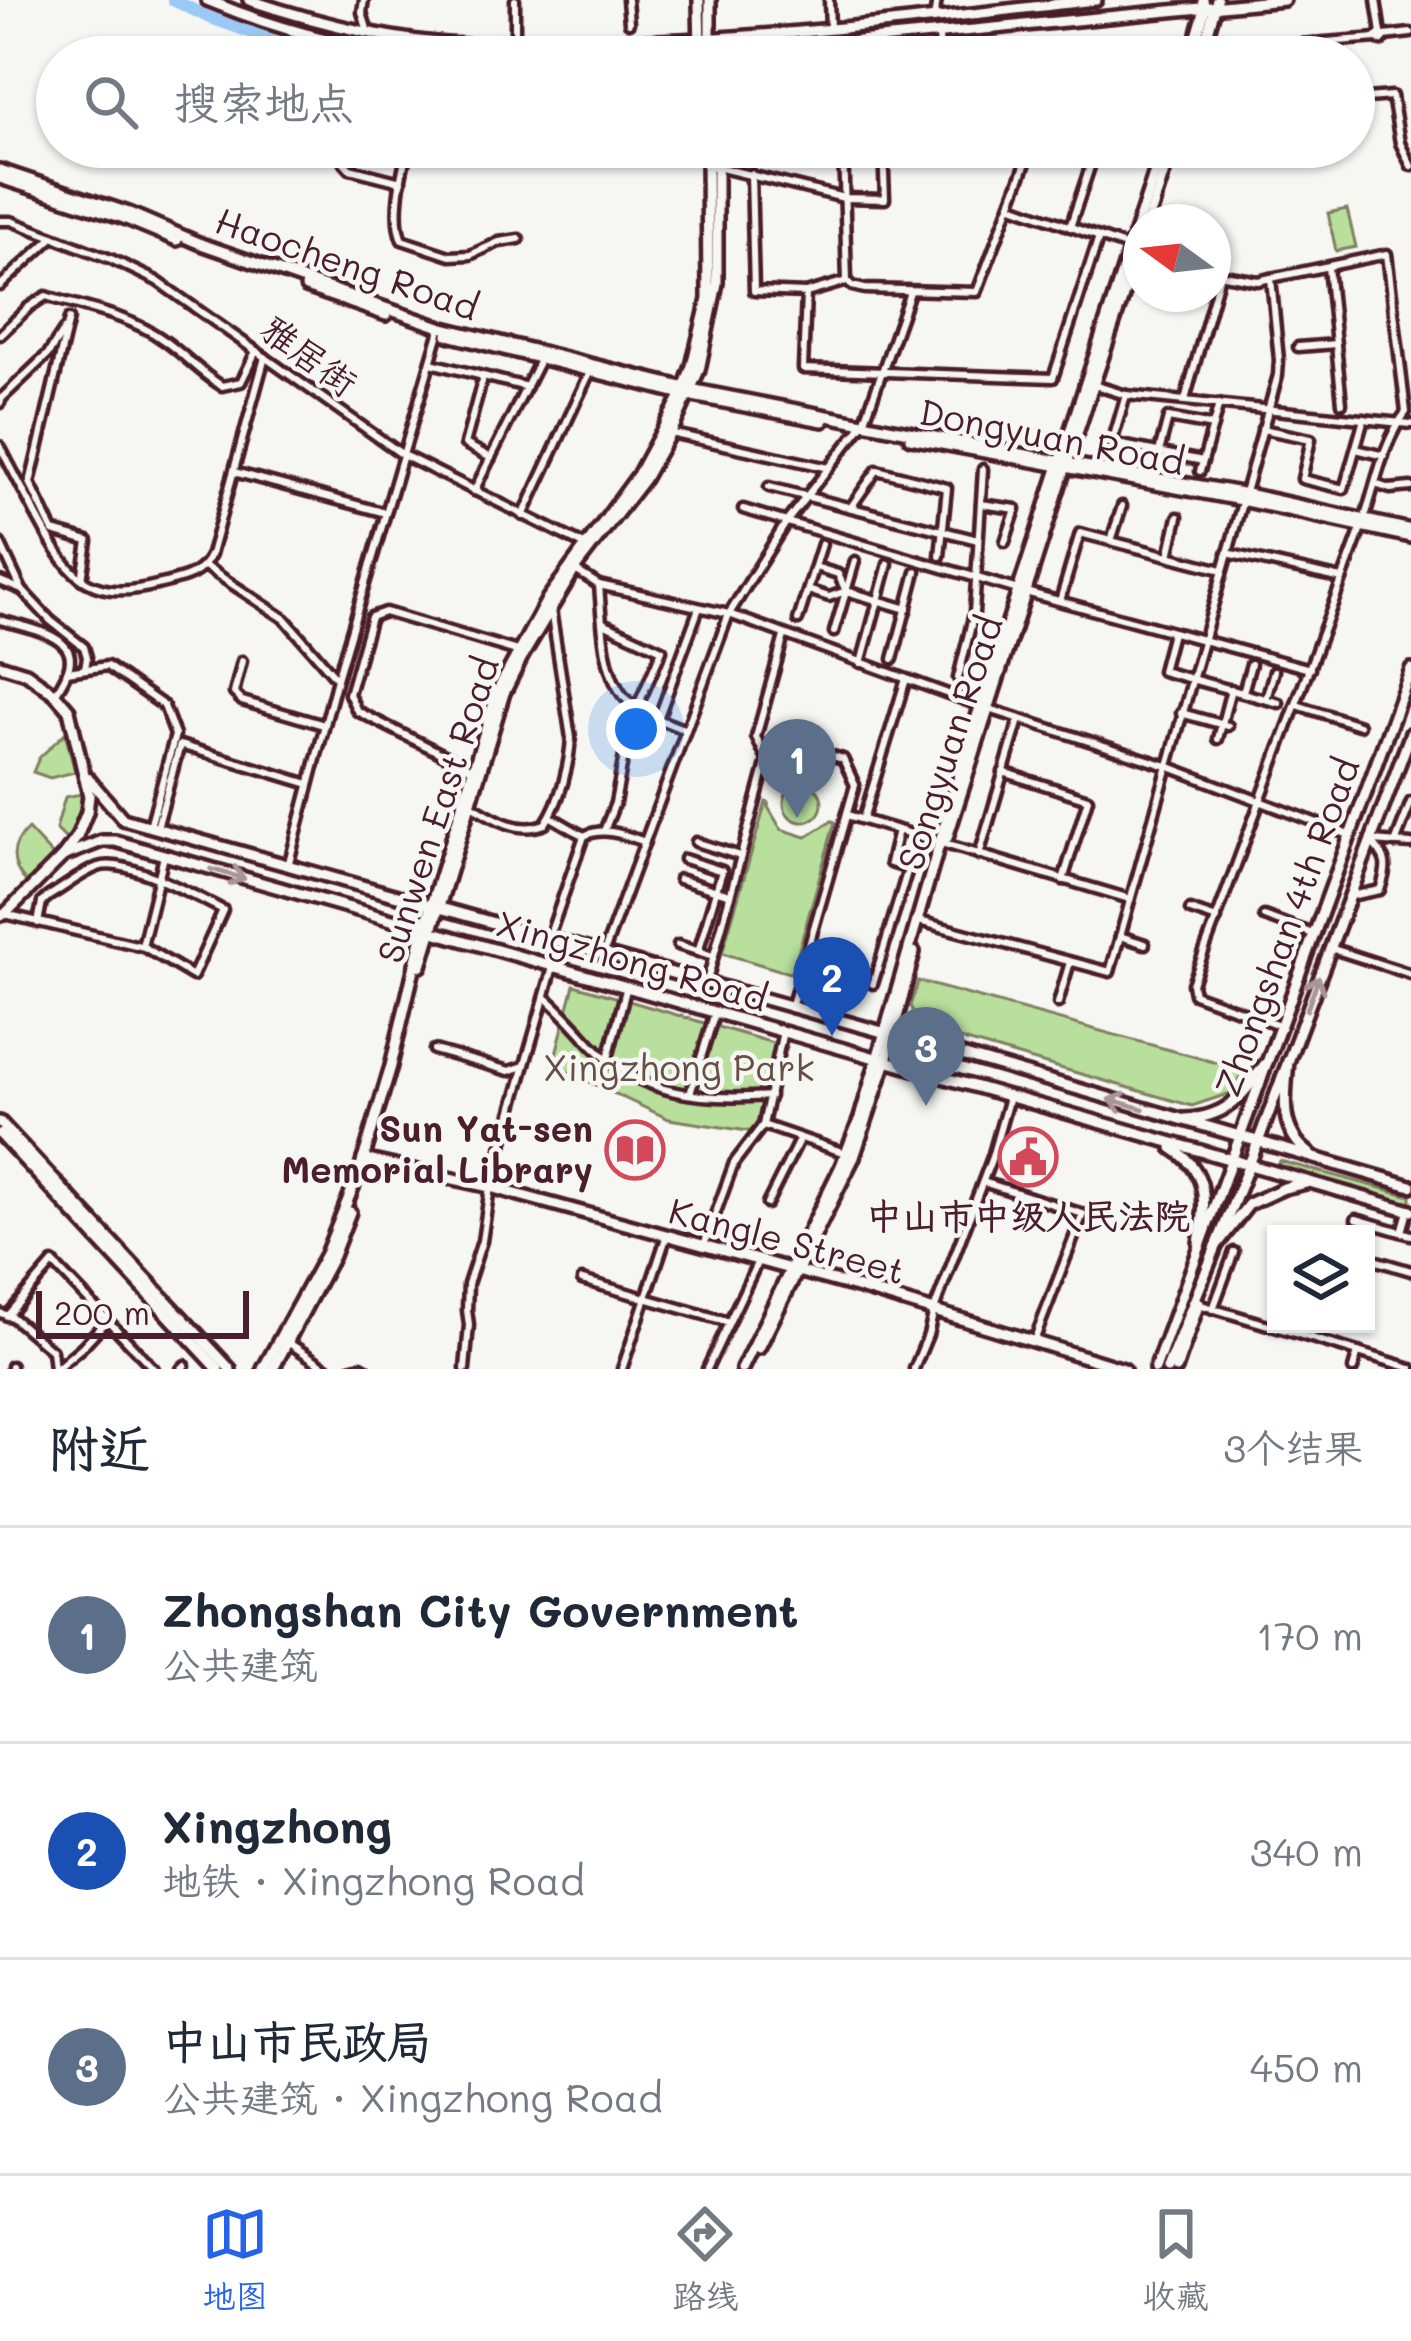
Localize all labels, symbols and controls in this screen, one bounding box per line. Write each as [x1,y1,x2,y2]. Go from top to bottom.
search box [36,36,1375,168]
icon: search [78,69,144,135]
text: 搜索地点 [174,72,354,130]
street label: Haocheng Road [210,196,485,330]
north arrow [1123,204,1231,312]
street label: 雅居街 [252,304,367,406]
street label: Dongyuan Road [916,387,1189,485]
street label: Songyuan Road [885,609,1013,876]
street label: Sunwen East Road [365,650,508,969]
your location [606,699,666,759]
pin: 1 [758,719,836,818]
street label: Zhongshan 4th Road [1202,751,1369,1102]
one-way arrow [208,864,246,886]
street label: Xingzhong Road [492,898,773,1021]
pin: 2 [793,937,871,1036]
one-way arrow [1304,975,1326,1012]
pin: 3 [887,1007,965,1106]
park label: Xingzhong Park [543,1043,815,1090]
one-way arrow [1107,1092,1145,1114]
place label: Sun Yat-sen Memorial Library [281,1104,593,1193]
library icon: Sun Yat-sen Memorial Library [604,1119,666,1181]
public building icon: 中山市中级人民法院 [997,1126,1059,1188]
street label: Kangle Street [664,1185,911,1294]
place label: 中山市中级人民法院 [866,1191,1190,1238]
map controls [1267,1225,1375,1333]
button: layers [1267,1225,1375,1333]
scale bar [36,1285,249,1338]
text: 200 m [54,1290,150,1333]
text: 附近 [48,1413,150,1480]
text: 3个结果 [1223,1421,1363,1472]
text: Zhongshan City Government [162,1580,799,1638]
text: 1 [78,1609,96,1660]
text: 170 m [1256,1609,1363,1660]
text: 公共建筑 [162,1638,318,1689]
text: Xingzhong [162,1796,392,1854]
text: 2 [76,1825,98,1876]
text: 340 m [1250,1825,1363,1876]
text: 地铁 · Xingzhong Road [162,1854,585,1905]
text: 中山市民政局 [162,2011,432,2069]
text: 3 [75,2041,99,2092]
text: 450 m [1250,2041,1363,2092]
text: 公共建筑 · Xingzhong Road [162,2071,663,2122]
tab: 地图 [202,2201,268,2317]
tab: 路线 [672,2201,738,2317]
tab: 收藏 [1143,2201,1209,2317]

